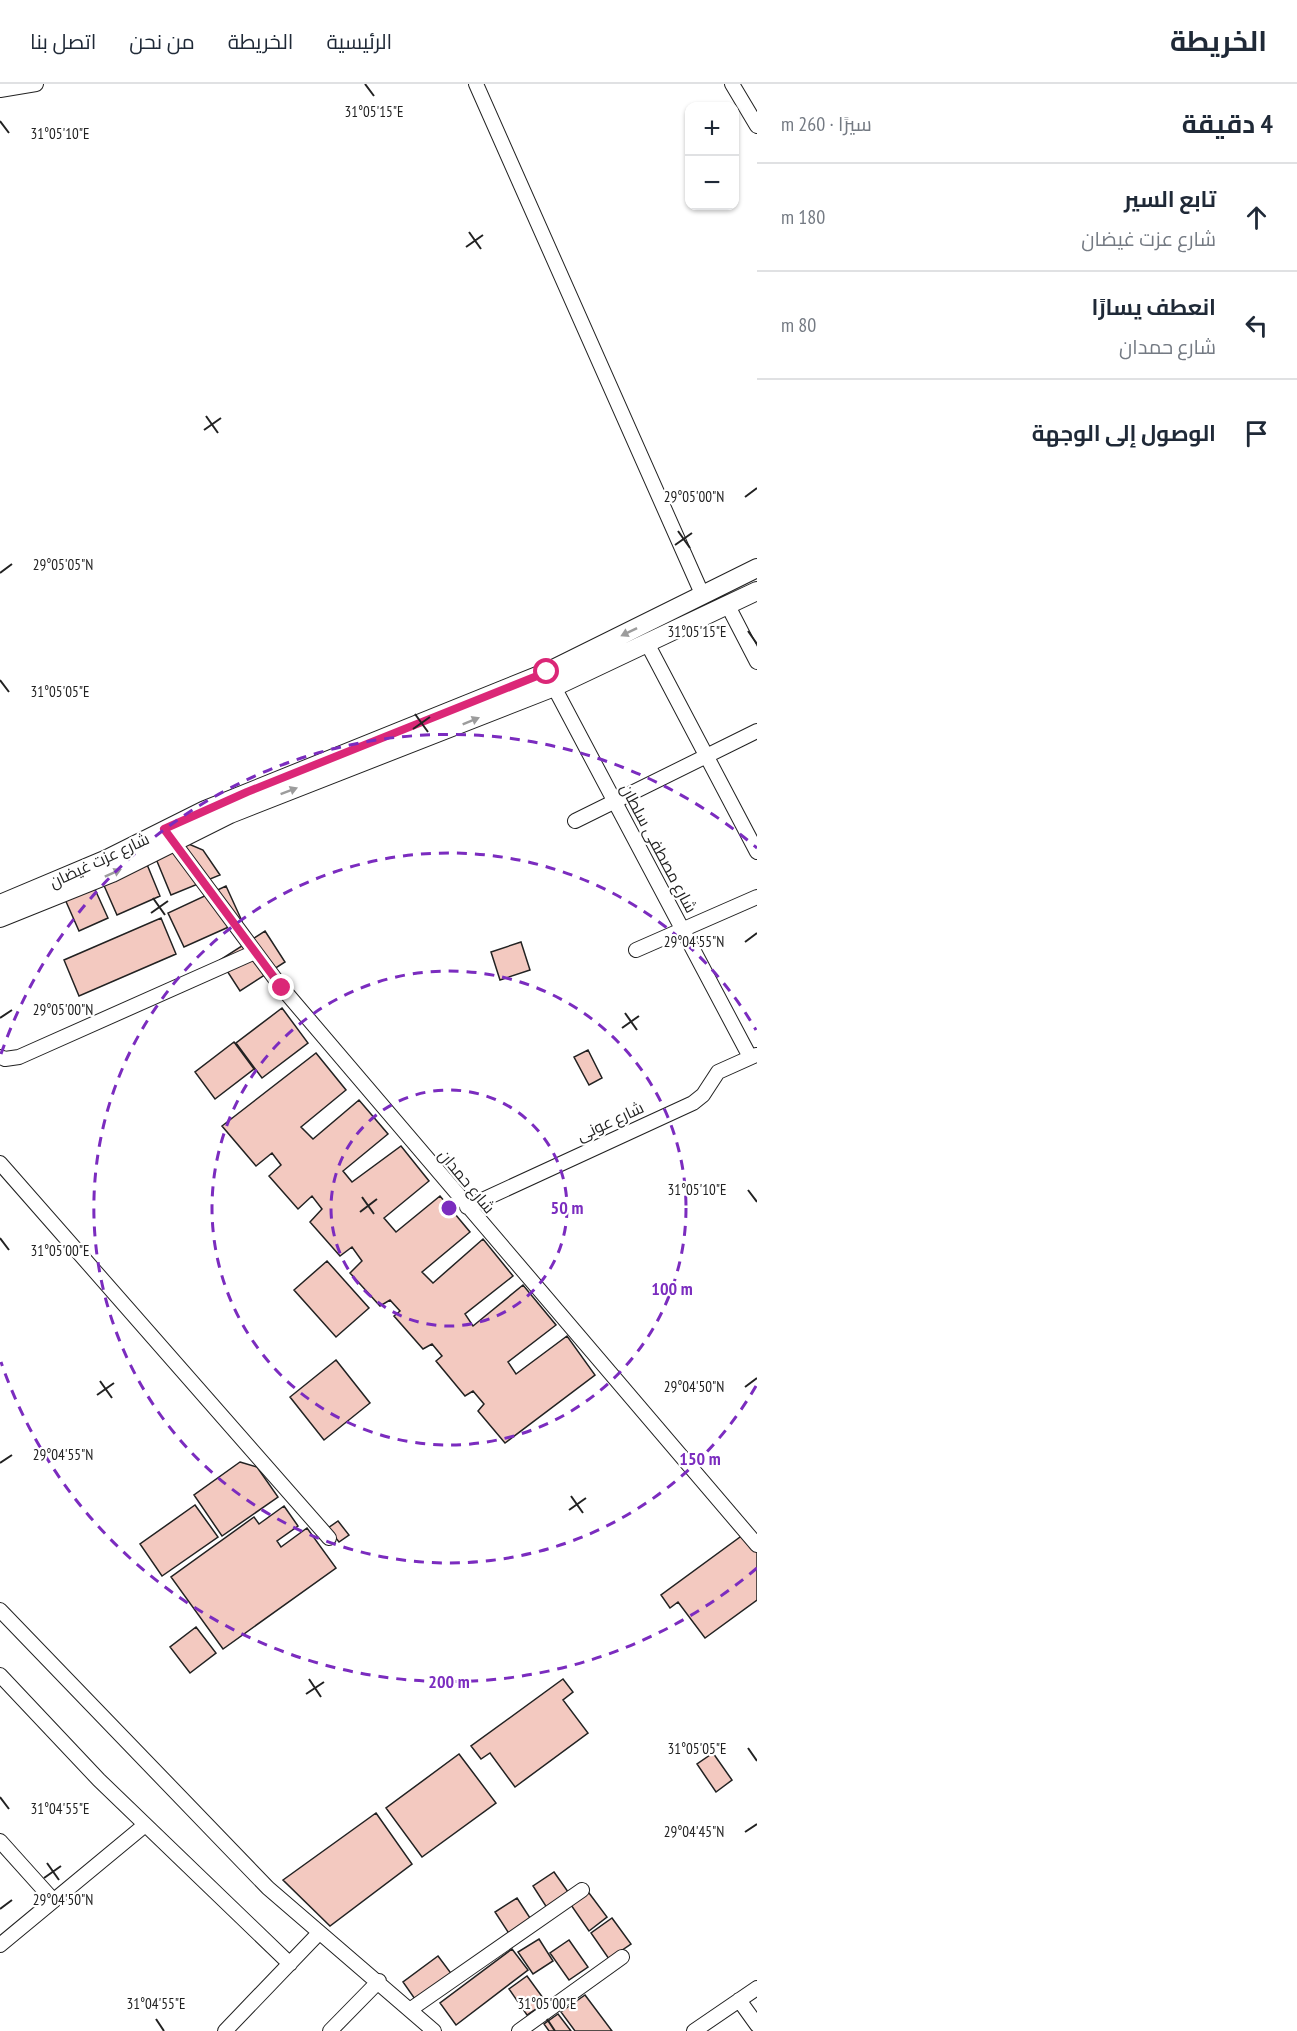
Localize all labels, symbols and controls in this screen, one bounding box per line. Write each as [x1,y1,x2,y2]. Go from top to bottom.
text: الخريطة [1170,22,1267,59]
text: اتصل بنا [30,28,96,55]
text: من نحن [129,28,195,55]
text: الخريطة [228,28,293,55]
text: الرئيسية [326,28,392,55]
text: 31°05'15"E [344,102,404,121]
map controls [685,102,739,210]
button: + [685,102,739,156]
text: 4 دقيقة [1182,107,1273,140]
text: سيرًا · 260 m [781,111,872,137]
text: 31°05'10"E [30,124,90,143]
button: − [685,156,739,210]
text: تابع السير [1124,185,1216,213]
icon: ahead [1240,201,1273,234]
text: 180 m [781,204,825,230]
text: شارع عزت غيضان [1081,226,1216,252]
text: انعطف يسارًا [1092,293,1216,321]
icon: left [1240,309,1273,342]
text: 80 m [781,312,816,338]
text: شارع حمدان [1119,334,1216,360]
icon: arrive [1240,417,1273,450]
text: الوصول إلى الوجهة [1032,419,1216,447]
text: 29°05'00"N [664,487,724,506]
text: 29°05'05"N [33,555,93,574]
text: 31°05'15"E [667,622,727,641]
one-way arrow [621,627,638,636]
route start [533,658,559,684]
text: 31°05'05"E [30,682,90,701]
one-way arrow [462,716,480,725]
street label: شارع مصطفى سلطان [615,780,702,917]
one-way arrow [280,786,298,795]
street label: شارع عزت غيضان [46,828,153,894]
one-way arrow [104,868,121,877]
text: 29°04'55"N [664,932,724,951]
route end [268,974,294,1000]
text: 29°05'00"N [33,1000,93,1019]
street label: شارع عونى [573,1097,647,1147]
street label: شارع حمدان [433,1145,500,1218]
text: 31°05'10"E [667,1180,727,1199]
text: 50 m [551,1196,583,1219]
centre of rings [439,1198,459,1218]
text: 31°05'00"E [30,1241,90,1260]
text: 100 m [651,1277,693,1300]
text: 29°04'50"N [664,1377,724,1396]
text: 29°04'55"N [33,1445,93,1464]
text: 150 m [679,1447,721,1470]
text: 200 m [428,1670,470,1693]
text: 31°05'05"E [667,1739,727,1758]
text: 31°04'55"E [30,1799,90,1818]
text: 29°04'45"N [664,1822,724,1841]
text: 29°04'50"N [33,1890,93,1909]
text: 31°04'55"E [126,1994,186,2013]
text: 31°05'00"E [517,1994,577,2013]

